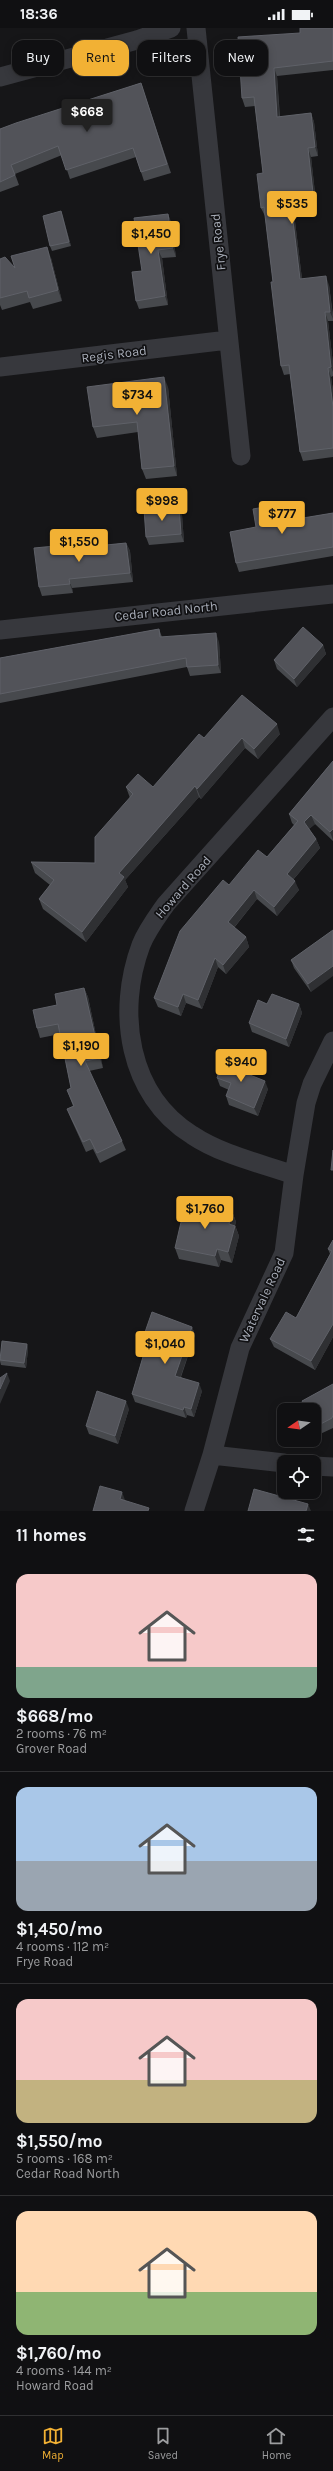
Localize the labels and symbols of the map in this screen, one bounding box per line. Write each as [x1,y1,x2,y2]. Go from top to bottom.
pin: $668 [63,99,111,133]
pin: $535 [268,191,316,225]
street label: Frye Road [208,213,228,271]
pin: $1,450 [118,221,184,255]
street label: Regis Road [80,343,148,365]
pin: $734 [113,382,161,416]
pin: $998 [138,488,186,522]
pin: $777 [258,501,306,535]
pin: $1,550 [46,529,112,563]
street label: Cedar Road North [114,598,218,624]
street label: Howard Road [152,853,214,921]
pin: $1,190 [48,1033,114,1067]
pin: $940 [217,1049,265,1083]
pin: $1,760 [172,1196,238,1230]
street label: Watervale Road [236,1255,288,1345]
pin: $1,040 [132,1331,198,1365]
north arrow [277,1403,321,1447]

